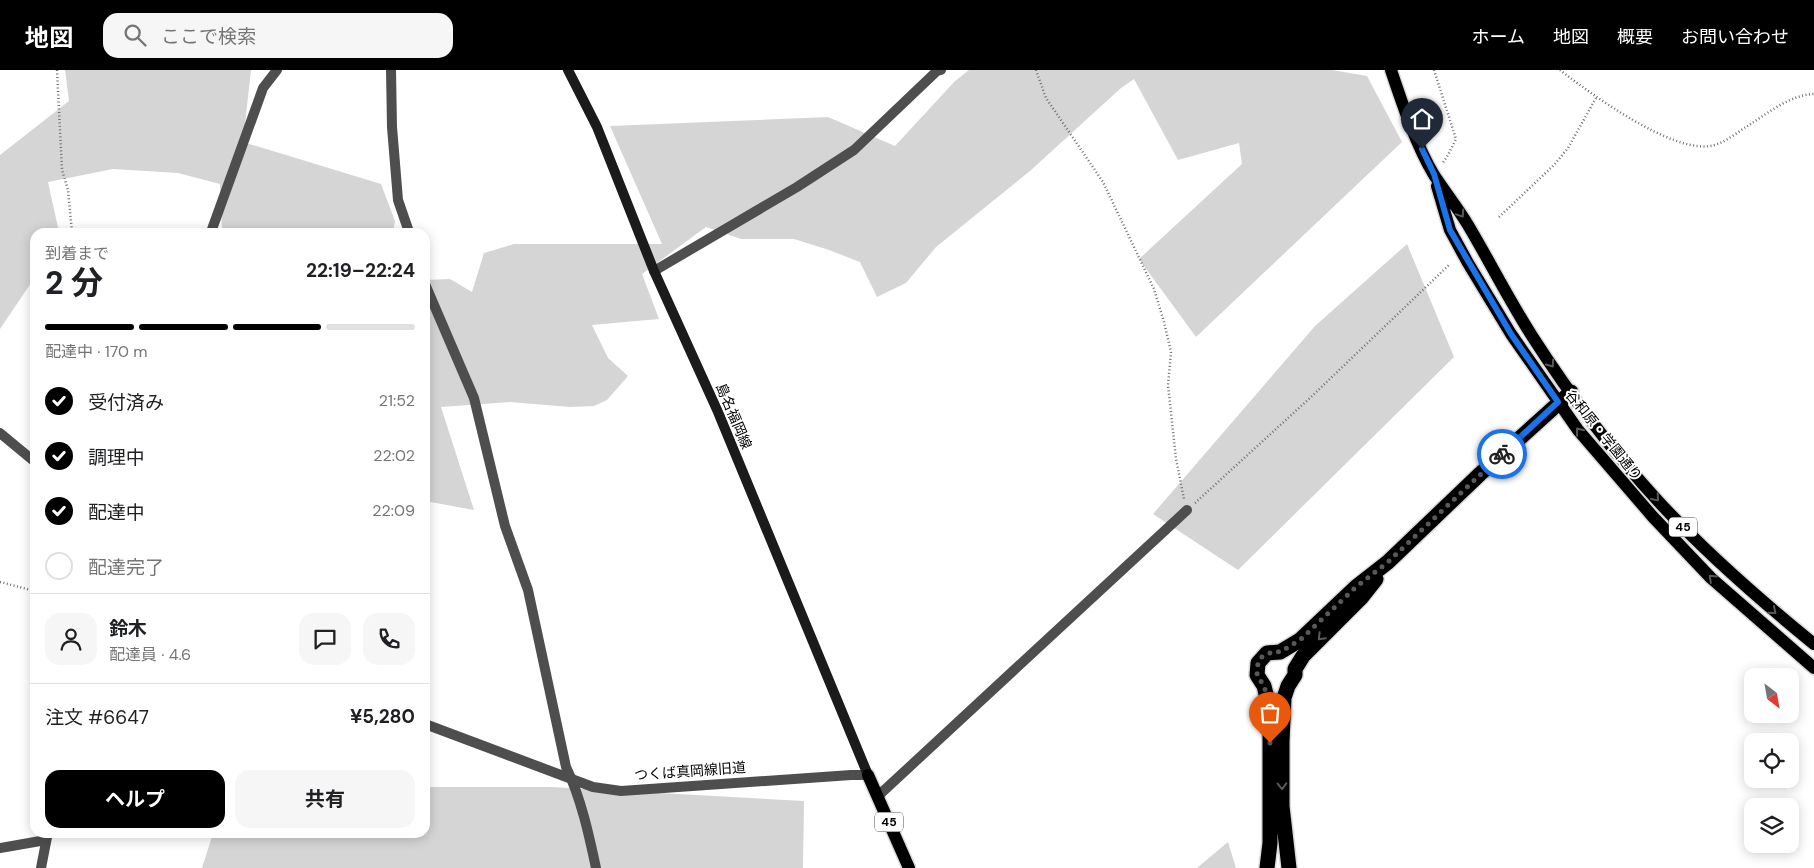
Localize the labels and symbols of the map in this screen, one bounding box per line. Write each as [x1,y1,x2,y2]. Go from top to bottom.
pin [1401,98,1443,149]
one-way arrow [1455,209,1464,218]
one-way arrow [1545,358,1554,368]
street label: 島名福岡線 [712,380,756,452]
street label: 谷和原・学園通り [1562,386,1646,484]
one-way arrow [1576,427,1585,436]
courier [1477,429,1527,479]
one-way arrow [1650,493,1659,502]
road number: 45 [1669,518,1697,537]
one-way arrow [1708,575,1717,584]
one-way arrow [1768,605,1777,614]
one-way arrow [1317,631,1326,640]
north arrow [1744,668,1799,722]
pin [1249,692,1291,743]
street label: つくば真岡線旧道 [634,758,746,784]
one-way arrow [1277,783,1287,791]
road number: 45 [875,812,903,832]

